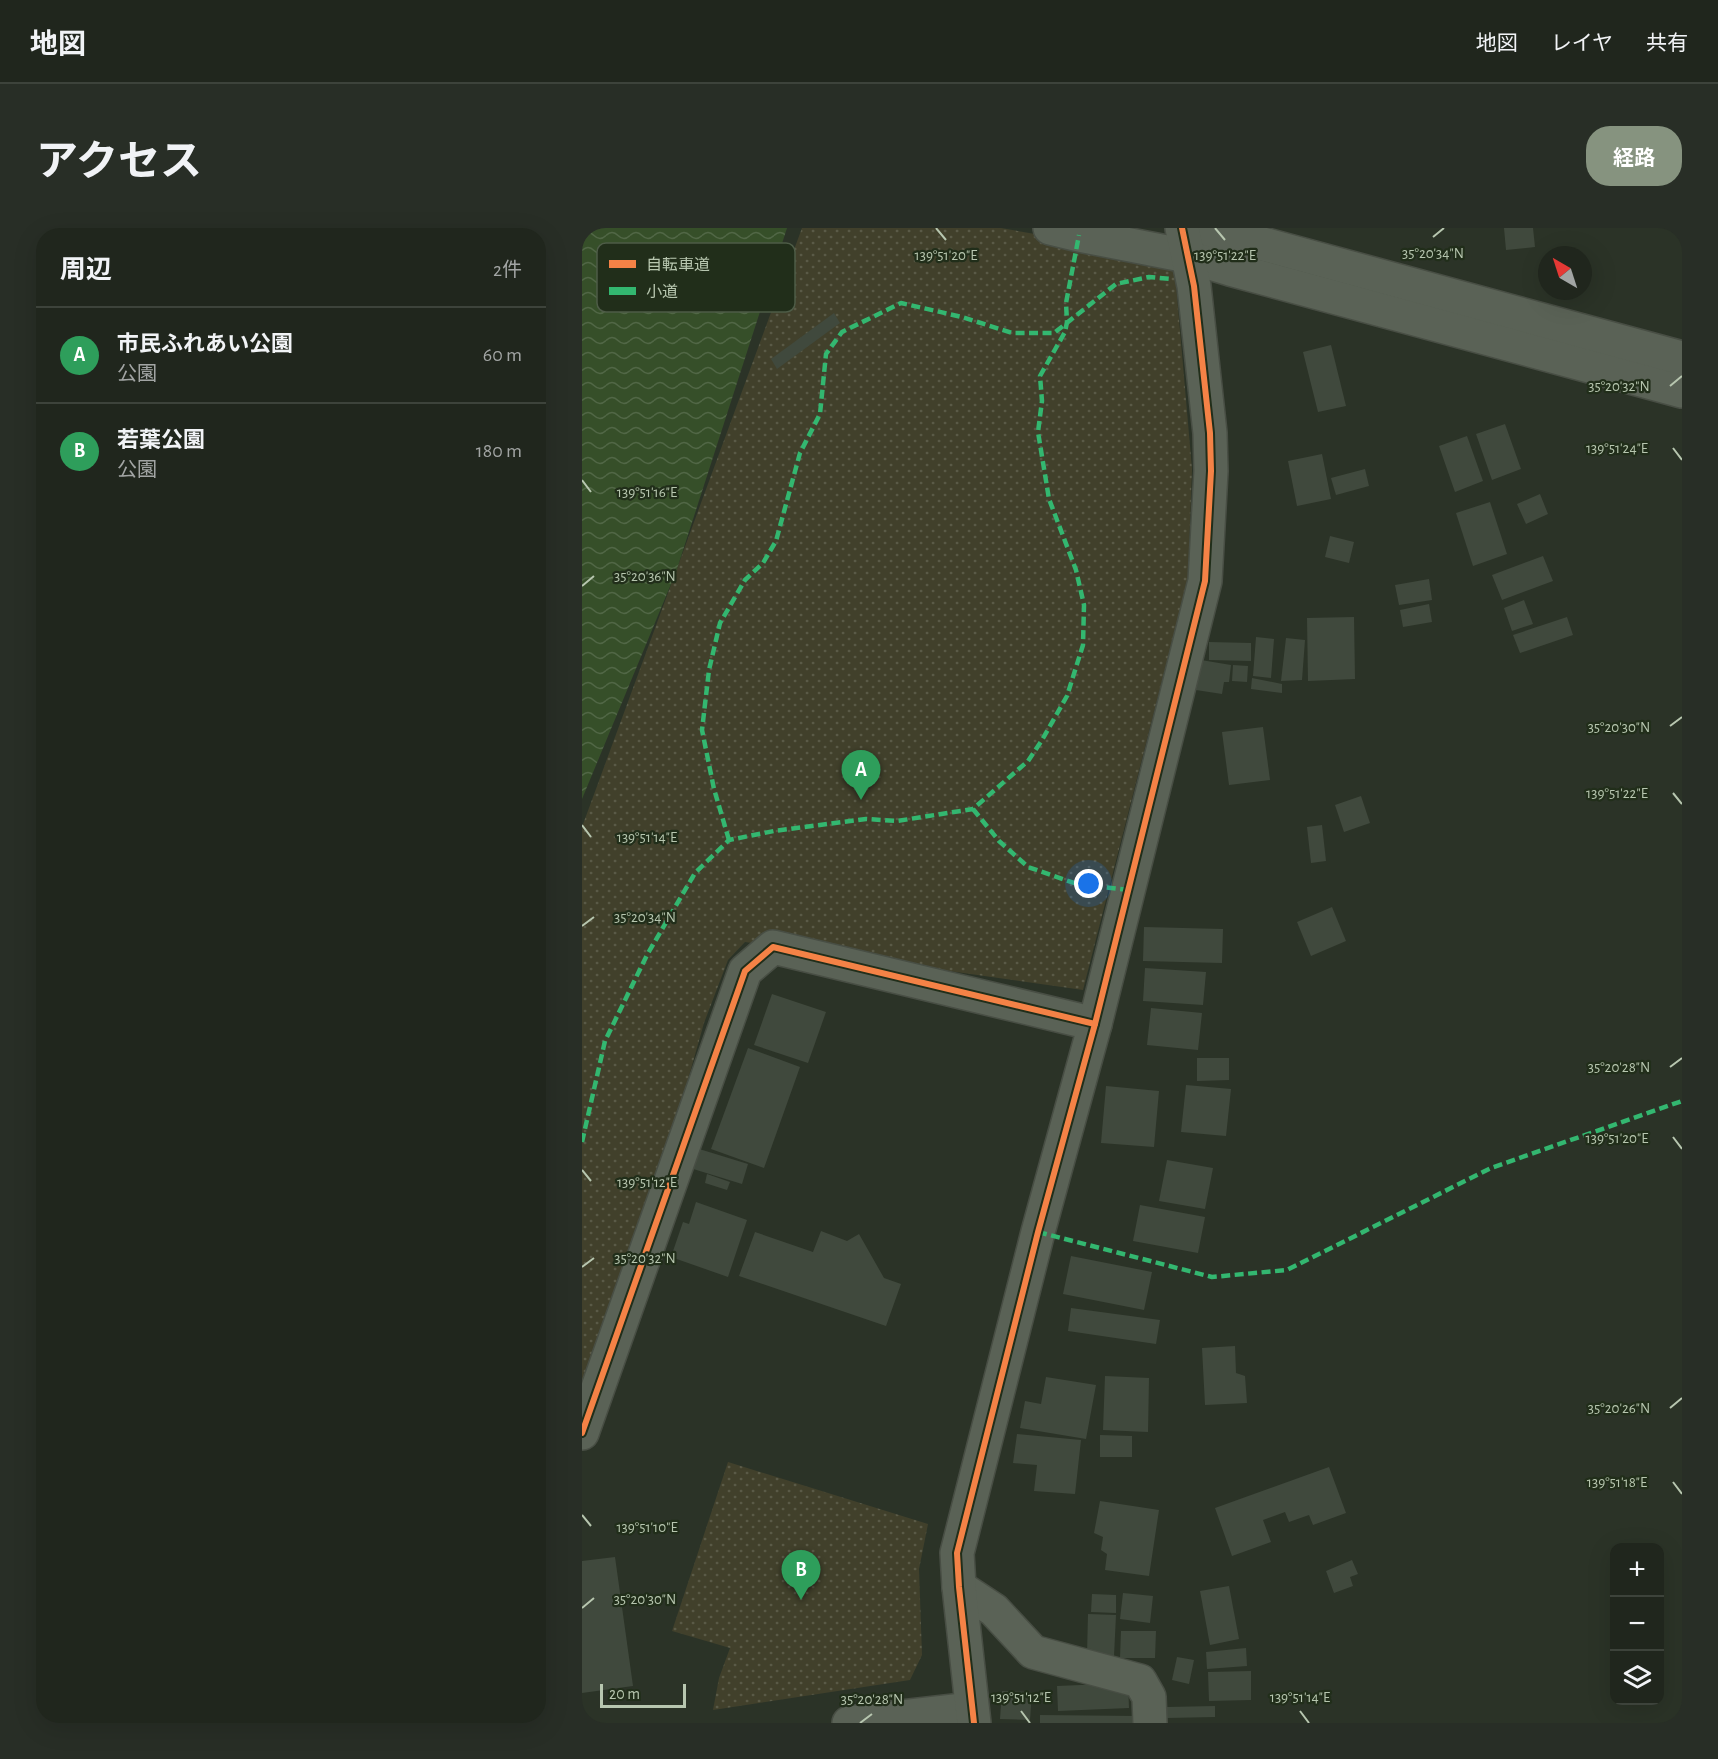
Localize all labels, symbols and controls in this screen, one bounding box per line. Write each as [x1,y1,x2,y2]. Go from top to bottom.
text: 地図 [30,31,86,59]
text: 地図 [1476,33,1518,54]
text: レイヤ [1551,33,1613,54]
text: 共有 [1646,33,1688,54]
button: 経路 [1586,126,1682,186]
text: アクセス [36,141,202,183]
legend [597,243,795,312]
text: 35°20'34"N [1402,246,1464,261]
north arrow [1538,246,1592,300]
text: 139°51'20"E [915,248,977,263]
text: 139°51'22"E [1194,248,1256,263]
text: 自転車道 [646,256,710,273]
text: 周辺 [60,257,112,283]
text: 2件 [493,260,522,280]
text: 小道 [646,283,678,300]
text: 市民ふれあい公園 [117,333,293,355]
text: A [74,345,86,365]
text: 60 m [483,345,522,365]
text: 公園 [117,364,157,384]
text: 35°20'32"N [1588,379,1650,394]
text: 若葉公園 [117,429,205,451]
text: B [74,441,85,461]
text: 180 m [476,441,522,461]
text: 139°51'24"E [1586,441,1648,456]
text: 公園 [117,460,157,480]
text: 139°51'16"E [617,485,677,500]
text: 35°20'36"N [614,569,676,584]
text: 35°20'30"N [1588,720,1650,735]
pin: A [842,750,880,800]
text: 139°51'22"E [1586,786,1648,801]
text: 139°51'14"E [617,830,677,845]
your location [1074,869,1103,898]
text: 35°20'34"N [614,910,676,925]
text: 35°20'28"N [1588,1060,1650,1075]
text: 139°51'20"E [1586,1131,1648,1146]
text: 139°51'12"E [617,1175,677,1190]
text: 35°20'32"N [614,1251,676,1266]
text: 35°20'26"N [1588,1401,1650,1416]
text: 139°51'18"E [1587,1475,1647,1490]
text: 139°51'10"E [616,1520,678,1535]
map controls [1610,1543,1664,1705]
button: + [1610,1543,1664,1597]
pin: B [782,1550,820,1600]
text: 35°20'30"N [614,1592,676,1607]
button: − [1610,1597,1664,1651]
button: layers [1610,1651,1664,1705]
scale bar [600,1681,686,1708]
text: 20 m [609,1686,640,1702]
text: 139°51'12"E [991,1690,1051,1705]
text: 139°51'14"E [1270,1690,1330,1705]
text: 35°20'28"N [841,1692,903,1707]

